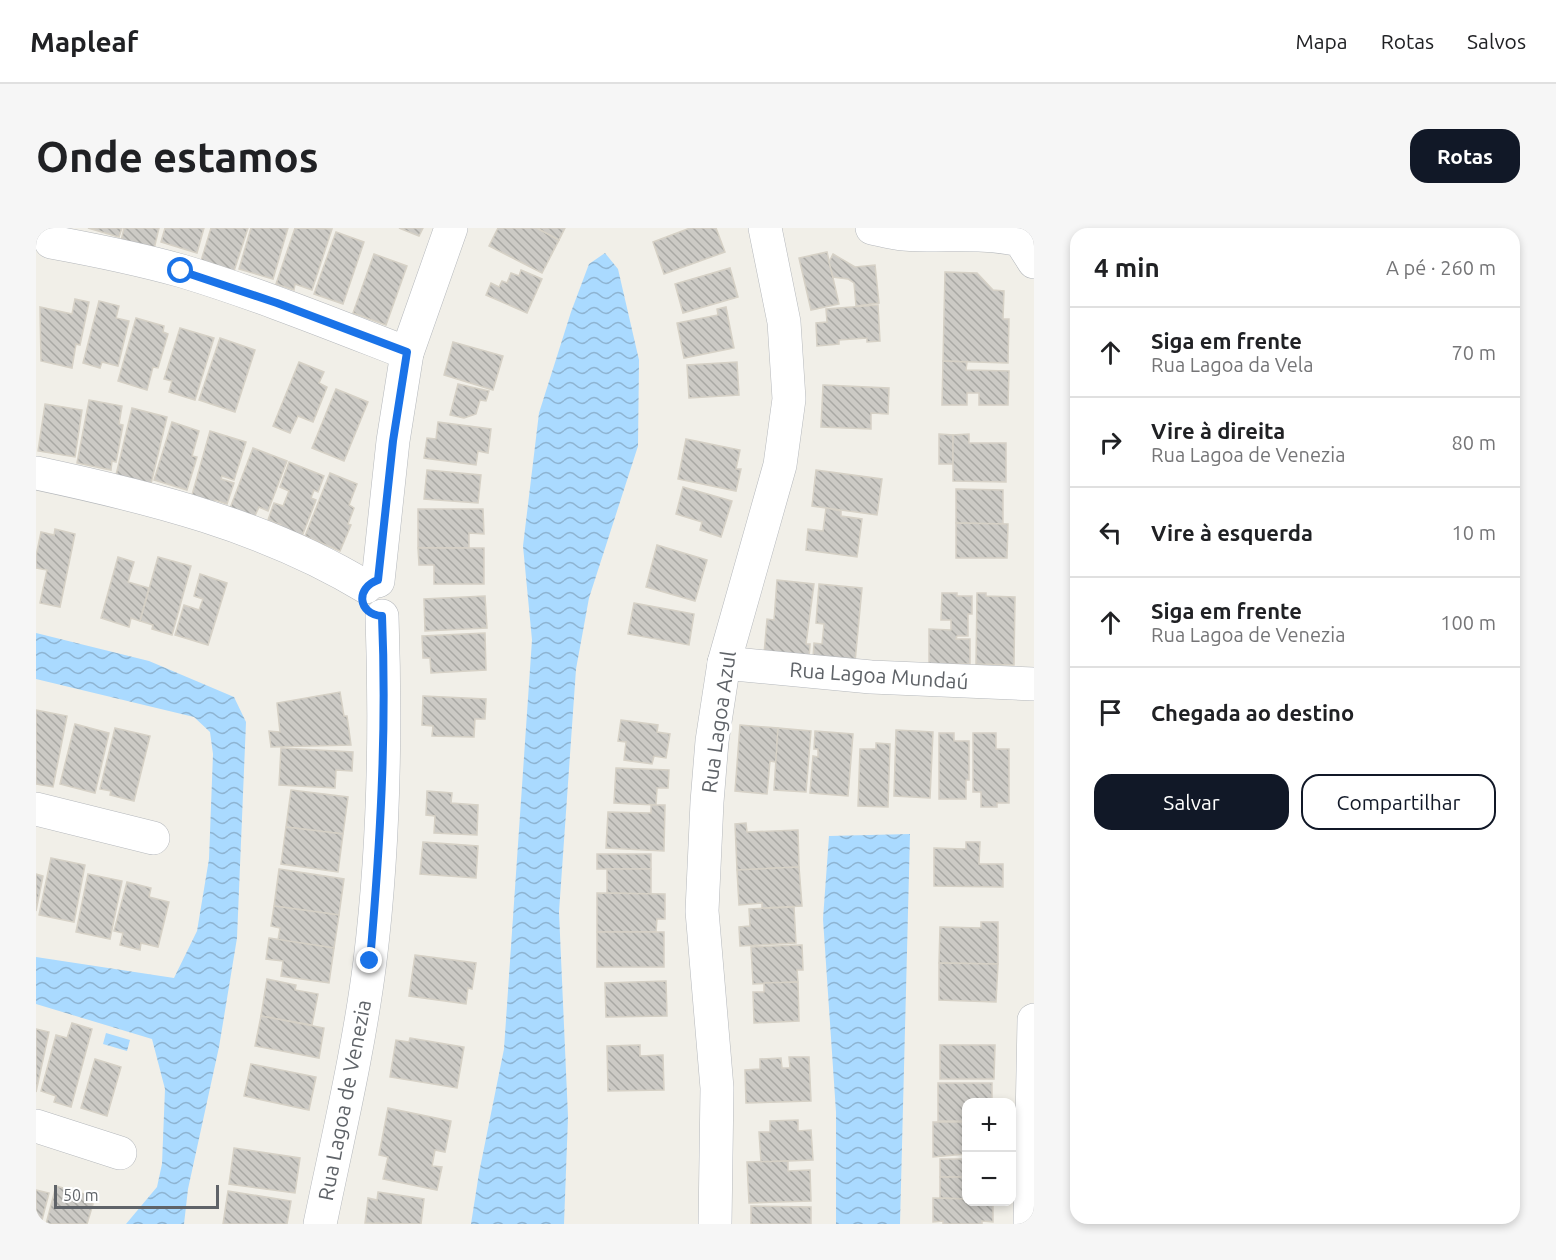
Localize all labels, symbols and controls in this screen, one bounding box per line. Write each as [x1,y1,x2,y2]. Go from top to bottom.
text: Mapleaf [30,26,138,57]
text: Mapa [1296,29,1348,53]
text: Rotas [1381,29,1434,53]
text: Salvos [1467,29,1526,53]
button: Rotas [1410,129,1520,183]
text: Onde estamos [36,133,319,180]
text: 4 min [1094,253,1160,282]
text: A pé · 260 m [1386,256,1496,279]
route start [167,257,193,283]
text: Siga em frente [1151,328,1302,353]
icon: ahead [1094,336,1127,369]
text: 70 m [1452,341,1496,364]
text: Rua Lagoa da Vela [1151,353,1313,376]
text: Vire à direita [1151,418,1285,443]
icon: right [1094,426,1127,459]
text: 80 m [1452,431,1496,454]
text: Rua Lagoa de Venezia [1151,443,1345,466]
icon: left [1094,516,1127,549]
text: Vire à esquerda [1151,520,1313,545]
text: 10 m [1452,521,1496,544]
text: Siga em frente [1151,598,1302,623]
icon: ahead [1094,606,1127,639]
text: 100 m [1440,611,1496,634]
text: Rua Lagoa de Venezia [1151,623,1345,646]
street label: Rua Lagoa Azul [696,649,740,795]
street label: Rua Lagoa Mundaú [789,657,969,693]
icon: arrive [1094,696,1127,729]
text: Chegada ao destino [1151,700,1354,725]
button: Salvar [1094,774,1289,830]
button: Compartilhar [1301,774,1496,830]
route end [356,947,382,973]
street label: Rua Lagoa de Venezia [313,998,375,1202]
map controls [962,1098,1016,1206]
button: + [962,1098,1016,1152]
button: − [962,1152,1016,1206]
scale bar [54,1182,219,1210]
text: 50 m [63,1186,99,1204]

